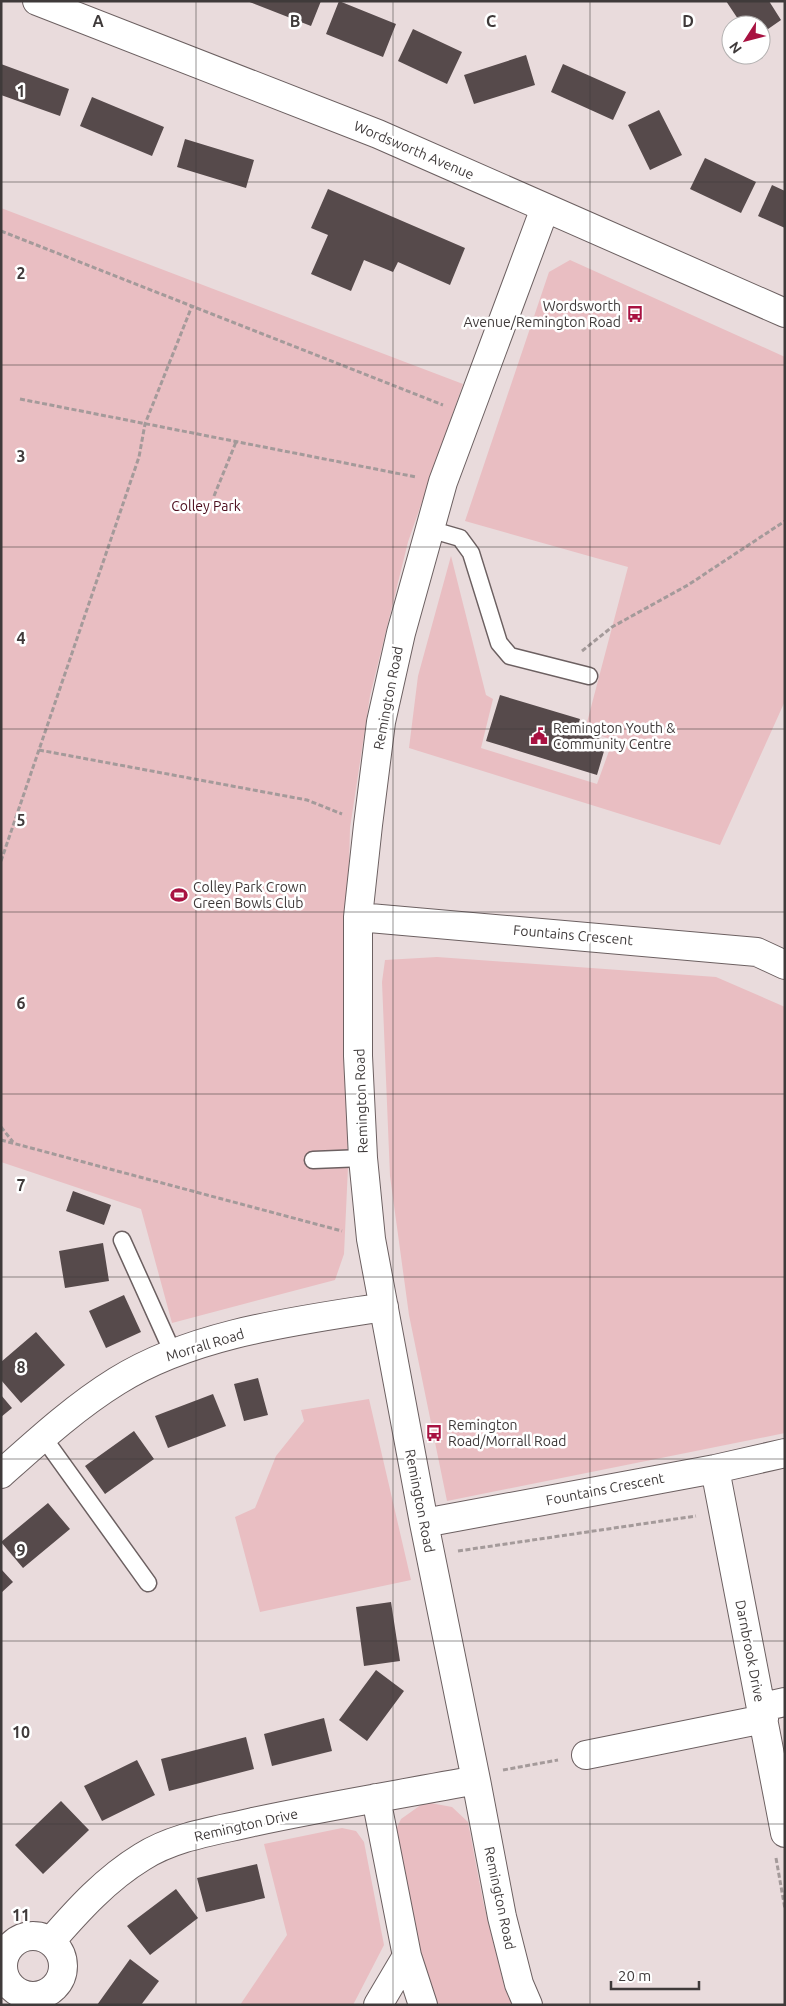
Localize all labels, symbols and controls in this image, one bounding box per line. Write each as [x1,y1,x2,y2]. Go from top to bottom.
text: A [92,12,104,30]
text: B [290,12,300,30]
text: C [486,12,496,30]
text: D [682,12,694,30]
north arrow [721,15,771,65]
text: N [726,39,745,57]
text: 1 [16,82,26,100]
street label: Wordsworth Avenue [352,117,476,183]
text: 2 [16,264,26,282]
place label: Wordsworth Avenue/Remington Road [464,298,621,330]
bus stop icon: Wordsworth Avenue/Remington Road [625,304,645,324]
text: 3 [16,447,26,465]
park label: Colley Park [171,498,241,514]
text: 4 [16,629,26,647]
street label: Remington Road [370,645,406,751]
place label: Remington Youth & Community Centre [553,720,676,752]
public building icon: Remington Youth & Community Centre [529,726,549,746]
text: 5 [16,811,26,829]
place label: Colley Park Crown Green Bowls Club [193,879,307,911]
sports icon: Colley Park Crown Green Bowls Club [169,885,189,905]
street label: Fountains Crescent [512,922,634,948]
text: 6 [16,994,26,1012]
street label: Remington Road [351,1048,371,1154]
text: 7 [16,1176,26,1194]
street label: Morrall Road [164,1326,246,1364]
text: 8 [16,1358,26,1376]
place label: Remington Road/Morrall Road [448,1417,566,1449]
bus stop icon: Remington Road/Morrall Road [424,1423,444,1443]
street label: Remington Road [402,1448,438,1554]
street label: Fountains Crescent [544,1470,666,1508]
text: 9 [16,1541,26,1559]
street label: Darnbrook Drive [732,1599,768,1703]
text: 10 [12,1723,30,1741]
street label: Remington Drive [193,1805,299,1845]
street label: Remington Road [481,1845,519,1951]
text: 11 [12,1906,30,1924]
scale bar [611,1958,698,1990]
text: 20 m [618,1967,651,1984]

